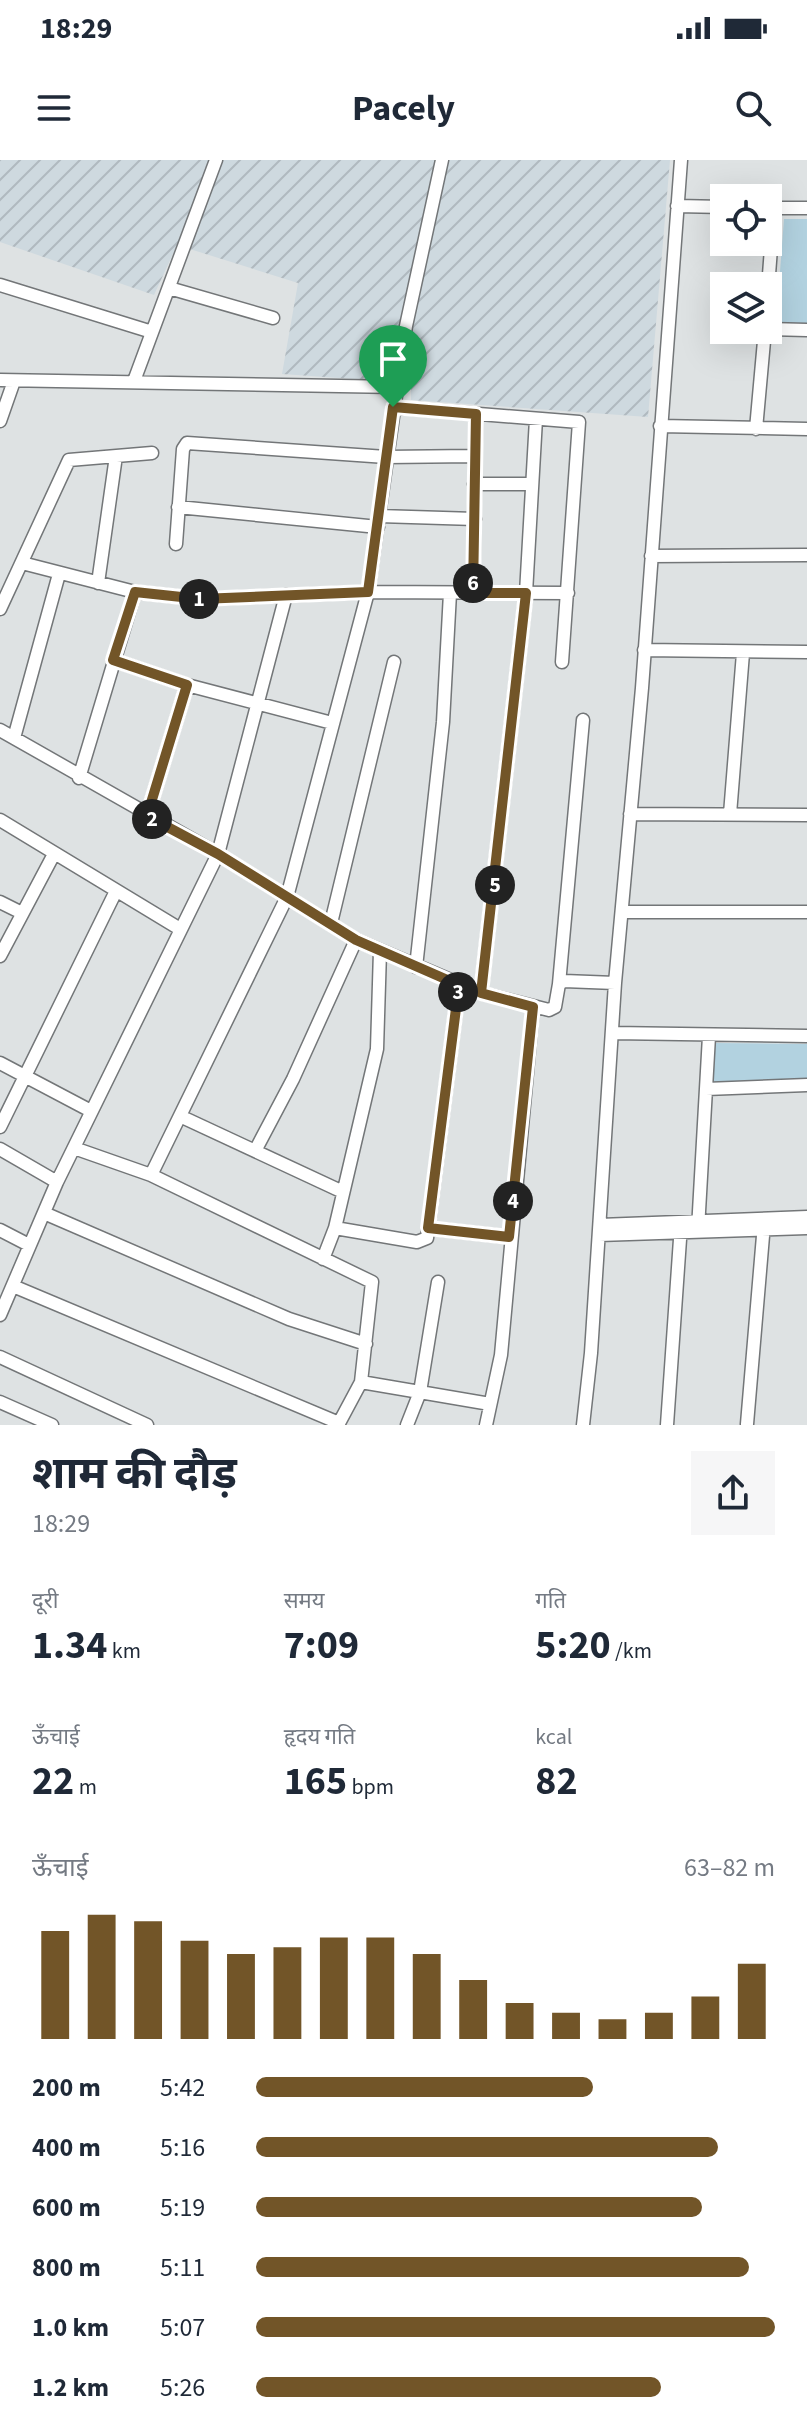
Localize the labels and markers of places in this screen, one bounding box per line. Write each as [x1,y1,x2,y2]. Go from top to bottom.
pin [359,325,427,407]
pin: 6 [453,563,493,603]
pin: 1 [179,579,219,619]
pin: 2 [132,799,172,839]
pin: 5 [475,865,515,905]
pin: 3 [438,972,478,1012]
pin: 4 [493,1181,533,1221]

